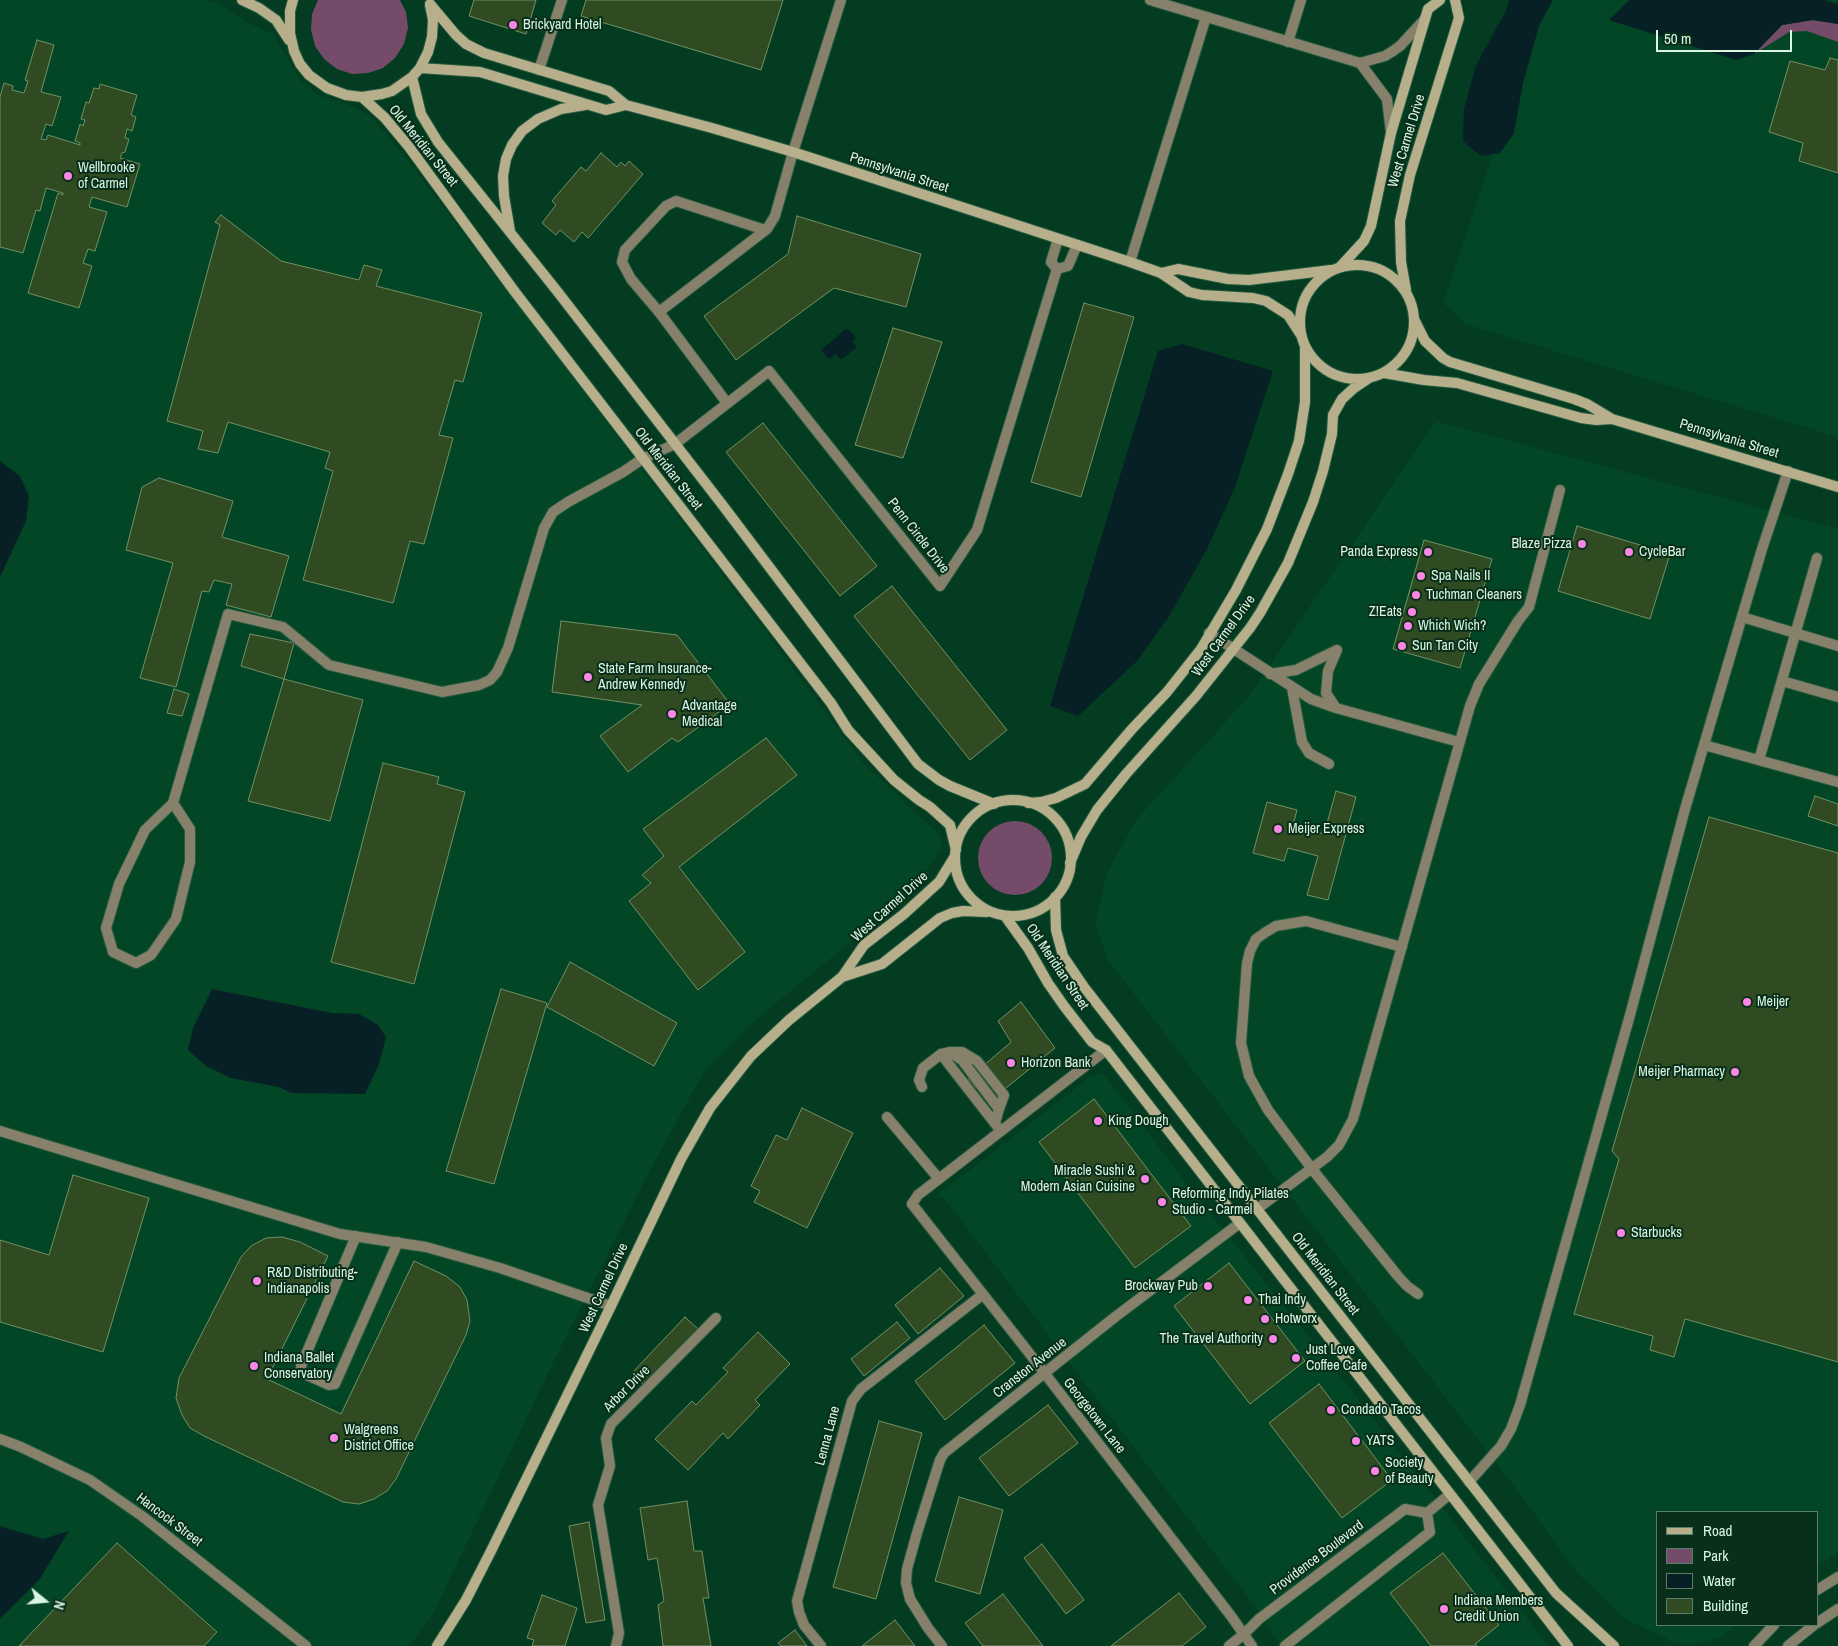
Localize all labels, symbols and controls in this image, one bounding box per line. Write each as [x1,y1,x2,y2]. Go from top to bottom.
place label: Brickyard Hotel [523,17,601,33]
marker: Brickyard Hotel [507,19,519,31]
scale bar [1658,20,1794,52]
text: 50 m [1664,28,1691,49]
street label: West Carmel Drive [1385,92,1429,190]
street label: Old Meridian Street [385,102,461,190]
street label: Pennsylvania Street [848,149,950,197]
place label: Wellbrooke of Carmel [78,160,135,192]
marker: Wellbrooke of Carmel [62,170,74,182]
street label: Pennsylvania Street [1677,416,1781,462]
street label: Old Meridian Street [631,424,705,514]
street label: Penn Circle Drive [883,495,953,577]
place label: Blaze Pizza [1511,536,1572,552]
marker: Blaze Pizza [1576,538,1588,550]
place label: Panda Express [1340,544,1418,560]
place label: CycleBar [1639,544,1686,560]
marker: Panda Express [1422,546,1434,558]
marker: CycleBar [1623,546,1635,558]
place label: Spa Nails II [1431,568,1490,584]
marker: Spa Nails II [1415,570,1427,582]
place label: Tuchman Cleaners [1426,587,1522,603]
marker: Tuchman Cleaners [1410,589,1422,601]
street label: West Carmel Drive [1189,592,1259,680]
place label: Z!Eats [1369,604,1402,620]
marker: Z!Eats [1406,606,1418,618]
place label: Which Wich? [1418,618,1486,634]
marker: Which Wich? [1402,620,1414,632]
place label: Sun Tan City [1412,638,1478,654]
marker: Sun Tan City [1396,640,1408,652]
place label: State Farm Insurance- Andrew Kennedy [598,661,712,694]
marker: State Farm Insurance- Andrew Kennedy [582,671,594,683]
place label: Advantage Medical [682,698,737,730]
marker: Advantage Medical [666,708,678,720]
place label: Meijer Express [1288,821,1365,837]
marker: Meijer Express [1272,823,1284,835]
street label: West Carmel Drive [848,868,932,946]
street label: Old Meridian Street [1022,921,1092,1013]
place label: Meijer [1757,994,1789,1010]
marker: Meijer [1741,996,1753,1008]
place label: Horizon Bank [1021,1055,1091,1071]
marker: Horizon Bank [1005,1057,1017,1069]
place label: Meijer Pharmacy [1638,1064,1725,1080]
marker: Meijer Pharmacy [1729,1066,1741,1078]
place label: King Dough [1108,1113,1169,1129]
marker: King Dough [1092,1115,1104,1127]
place label: Miracle Sushi & Modern Asian Cuisine [1021,1163,1135,1196]
marker: Miracle Sushi & Modern Asian Cuisine [1139,1173,1151,1185]
place label: Reforming Indy Pilates Studio - Carmel [1172,1186,1289,1218]
marker: Reforming Indy Pilates Studio - Carmel [1156,1196,1168,1208]
place label: Starbucks [1631,1225,1682,1241]
marker: Starbucks [1615,1227,1627,1239]
street label: Old Meridian Street [1288,1229,1362,1319]
street label: West Carmel Drive [576,1241,632,1335]
place label: R&D Distributing- Indianapolis [267,1265,358,1298]
marker: R&D Distributing- Indianapolis [251,1275,263,1287]
place label: Brockway Pub [1125,1278,1198,1294]
marker: Brockway Pub [1202,1280,1214,1292]
place label: Thai Indy [1258,1292,1306,1308]
marker: Thai Indy [1242,1294,1254,1306]
place label: Hotworx [1275,1311,1317,1327]
marker: Hotworx [1259,1313,1271,1325]
place label: The Travel Authority [1159,1331,1263,1347]
marker: The Travel Authority [1267,1333,1279,1345]
street label: Cranston Avenue [990,1334,1070,1402]
place label: Just Love Coffee Cafe [1306,1342,1367,1374]
place label: Indiana Ballet Conservatory [264,1350,334,1382]
marker: Just Love Coffee Cafe [1290,1352,1302,1364]
marker: Indiana Ballet Conservatory [248,1360,260,1372]
street label: Arbor Drive [600,1362,654,1416]
street label: Georgetown Lane [1059,1375,1129,1457]
place label: Condado Tacos [1341,1402,1421,1418]
marker: Condado Tacos [1325,1404,1337,1416]
street label: Lenna Lane [812,1405,844,1467]
place label: Walgreens District Office [344,1422,414,1454]
marker: Walgreens District Office [328,1432,340,1444]
place label: YATS [1366,1433,1394,1449]
marker: YATS [1350,1435,1362,1447]
place label: Society of Beauty [1385,1455,1434,1488]
marker: Society of Beauty [1369,1465,1381,1477]
street label: Hancock Street [133,1490,205,1550]
legend [1656,1511,1818,1626]
street label: Providence Boulevard [1267,1517,1367,1599]
text: Road [1703,1520,1732,1541]
text: Park [1703,1545,1728,1566]
text: Water [1703,1570,1735,1591]
north arrow [20,1576,70,1626]
place label: Indiana Members Credit Union [1454,1593,1543,1625]
text: Building [1703,1595,1748,1616]
text: N [50,1599,69,1612]
marker: Indiana Members Credit Union [1438,1603,1450,1615]

